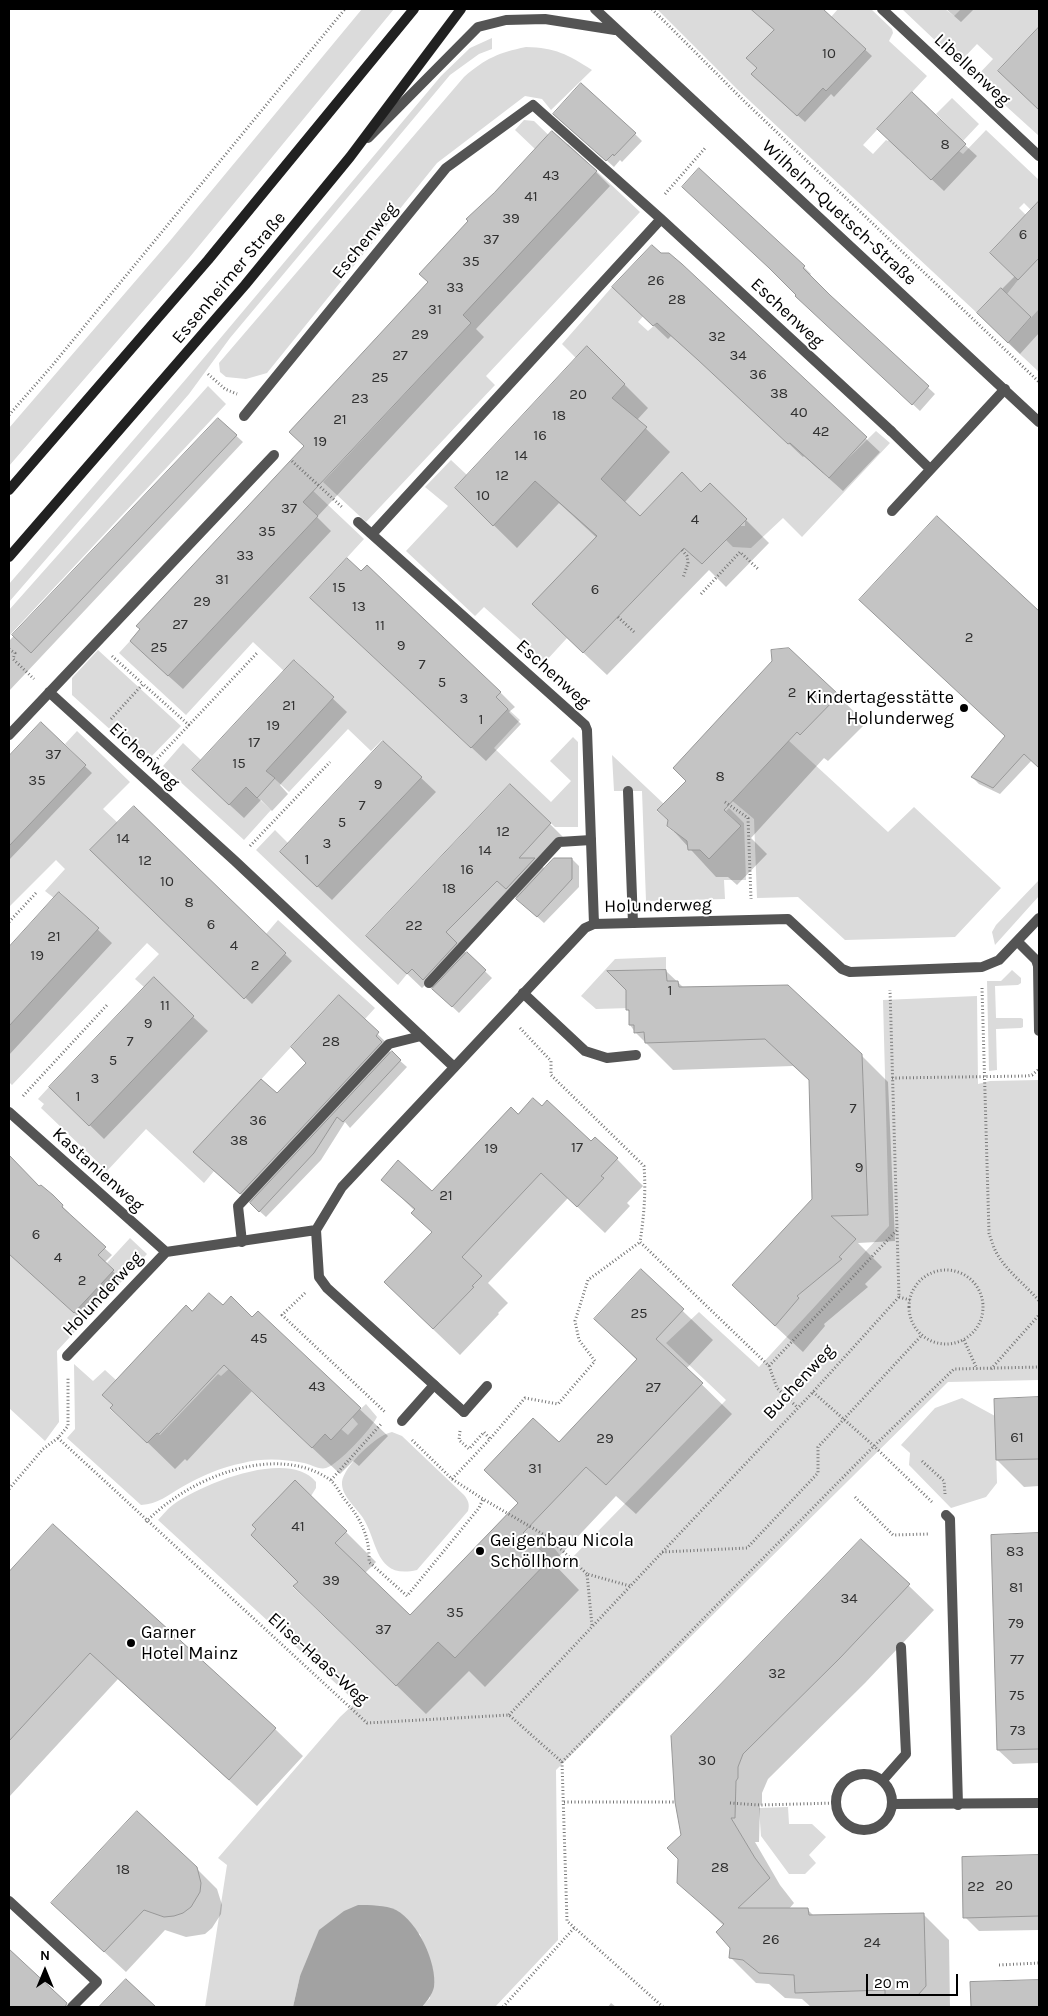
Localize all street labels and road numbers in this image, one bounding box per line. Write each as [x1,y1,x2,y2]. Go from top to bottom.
street label: Libellenweg [929,29,1015,111]
street label: Wilhelm-Quetsch-Straße [757,136,921,290]
street label: Eschenweg [328,198,402,284]
street label: Essenheimer Straße [167,208,291,348]
street label: Eschenweg [746,274,828,352]
street label: Eschenweg [511,635,595,713]
street label: Eichenweg [104,718,184,794]
street label: Holunderweg [604,894,712,918]
street label: Kastanienweg [48,1123,148,1217]
street label: Holunderweg [58,1247,148,1341]
street label: Buchenweg [759,1340,839,1424]
street label: Elise-Haas-Weg [263,1608,373,1710]

